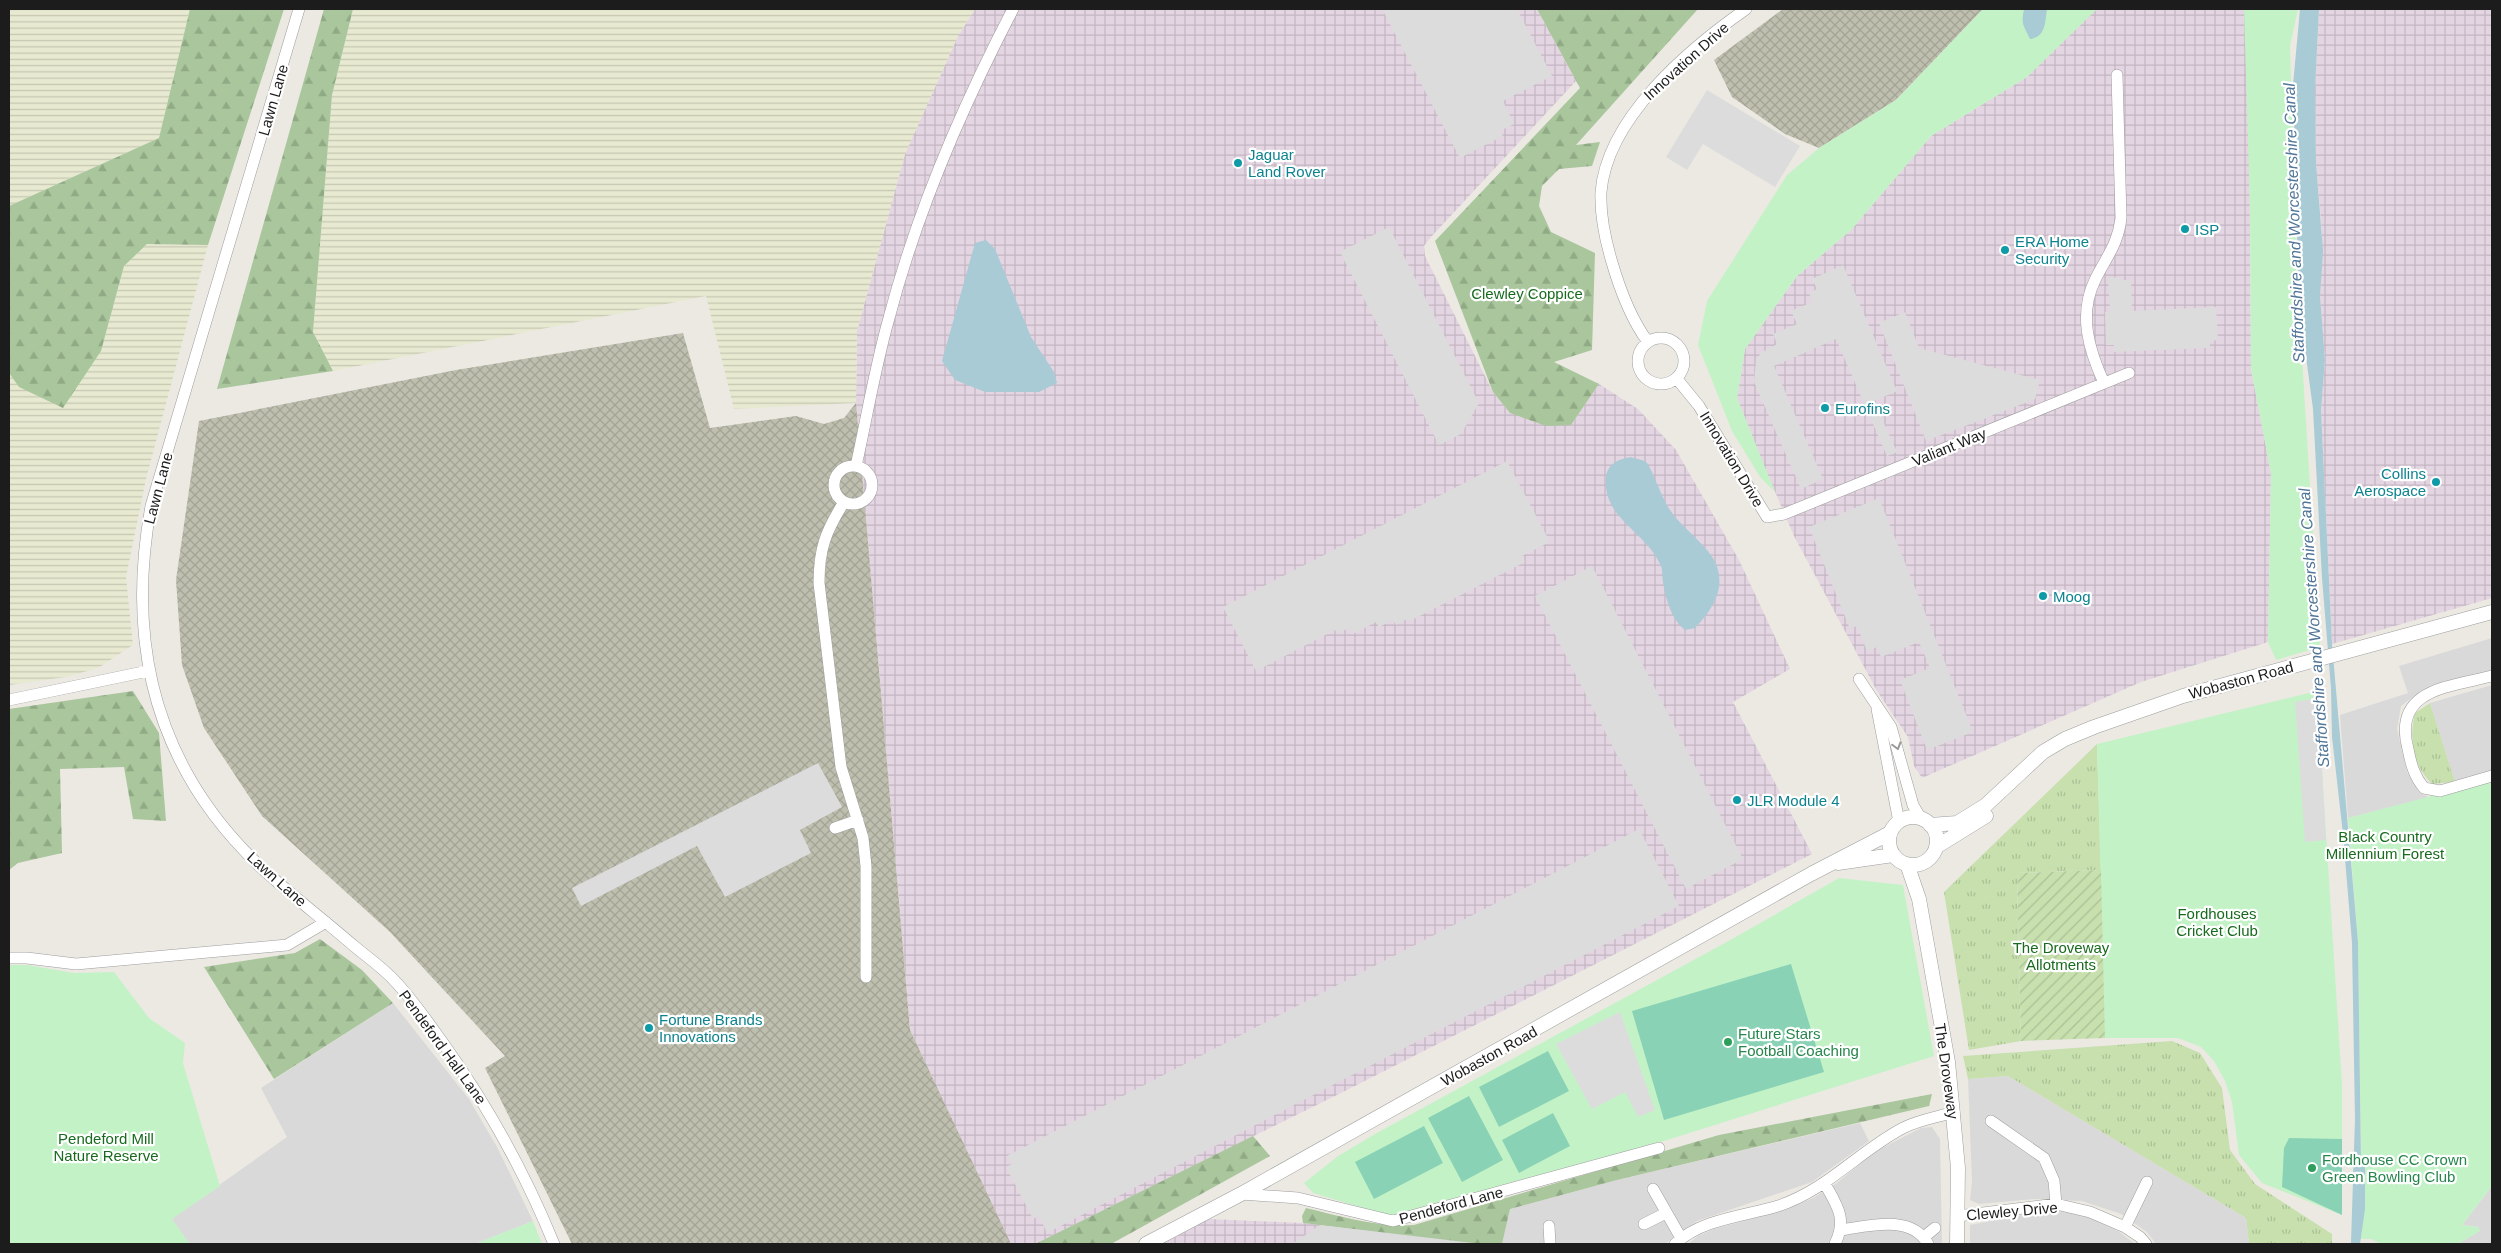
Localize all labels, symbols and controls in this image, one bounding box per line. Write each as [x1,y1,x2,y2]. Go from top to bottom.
street label: Innovation Drive [1640,18,1732,104]
street label: Lawn Lane [255,62,291,138]
water label: Staffordshire and Worcestershire Canal [2281,82,2307,363]
place label: Jaguar Land Rover [1248,146,1326,180]
marker: Jaguar Land Rover [1232,157,1244,169]
place label: ISP [2195,221,2219,238]
marker: ISP [2179,223,2191,235]
place label: ERA Home Security [2015,233,2089,267]
marker: ERA Home Security [1999,244,2011,256]
park label: Clewley Coppice [1471,285,1583,302]
place label: Eurofins [1835,400,1890,417]
marker: Eurofins [1819,402,1831,414]
street label: Innovation Drive [1697,408,1767,510]
street label: Valiant Way [1909,424,1989,470]
street label: Lawn Lane [140,450,176,526]
place label: Collins Aerospace [2354,465,2426,499]
marker: Collins Aerospace [2430,476,2442,488]
water label: Staffordshire and Worcestershire Canal [2296,487,2332,768]
place label: Moog [2053,588,2091,605]
marker: Moog [2037,590,2049,602]
street label: Wobaston Road [2187,658,2295,702]
one-way arrow [1891,741,1901,749]
place label: JLR Module 4 [1747,792,1840,809]
marker: JLR Module 4 [1731,794,1743,806]
park label: Black Country Millennium Forest [2326,828,2445,862]
street label: Lawn Lane [244,848,310,910]
park label: Fordhouses Cricket Club [2176,905,2258,939]
park label: The Droveway Allotments [2013,939,2110,973]
street label: Pendeford Hall Lane [396,987,490,1107]
place label: Fortune Brands Innovations [659,1011,762,1045]
marker: Fortune Brands Innovations [643,1022,655,1034]
street label: The Droveway [1932,1022,1962,1121]
street label: Wobaston Road [1438,1023,1540,1089]
place label: Future Stars Football Coaching [1738,1025,1859,1059]
marker: Future Stars Football Coaching [1722,1036,1734,1048]
park label: Pendeford Mill Nature Reserve [53,1130,159,1164]
place label: Fordhouse CC Crown Green Bowling Club [2322,1151,2467,1185]
marker: Fordhouse CC Crown Green Bowling Club [2306,1162,2318,1174]
street label: Pendeford Lane [1397,1183,1505,1227]
street label: Clewley Drive [1966,1199,2058,1223]

